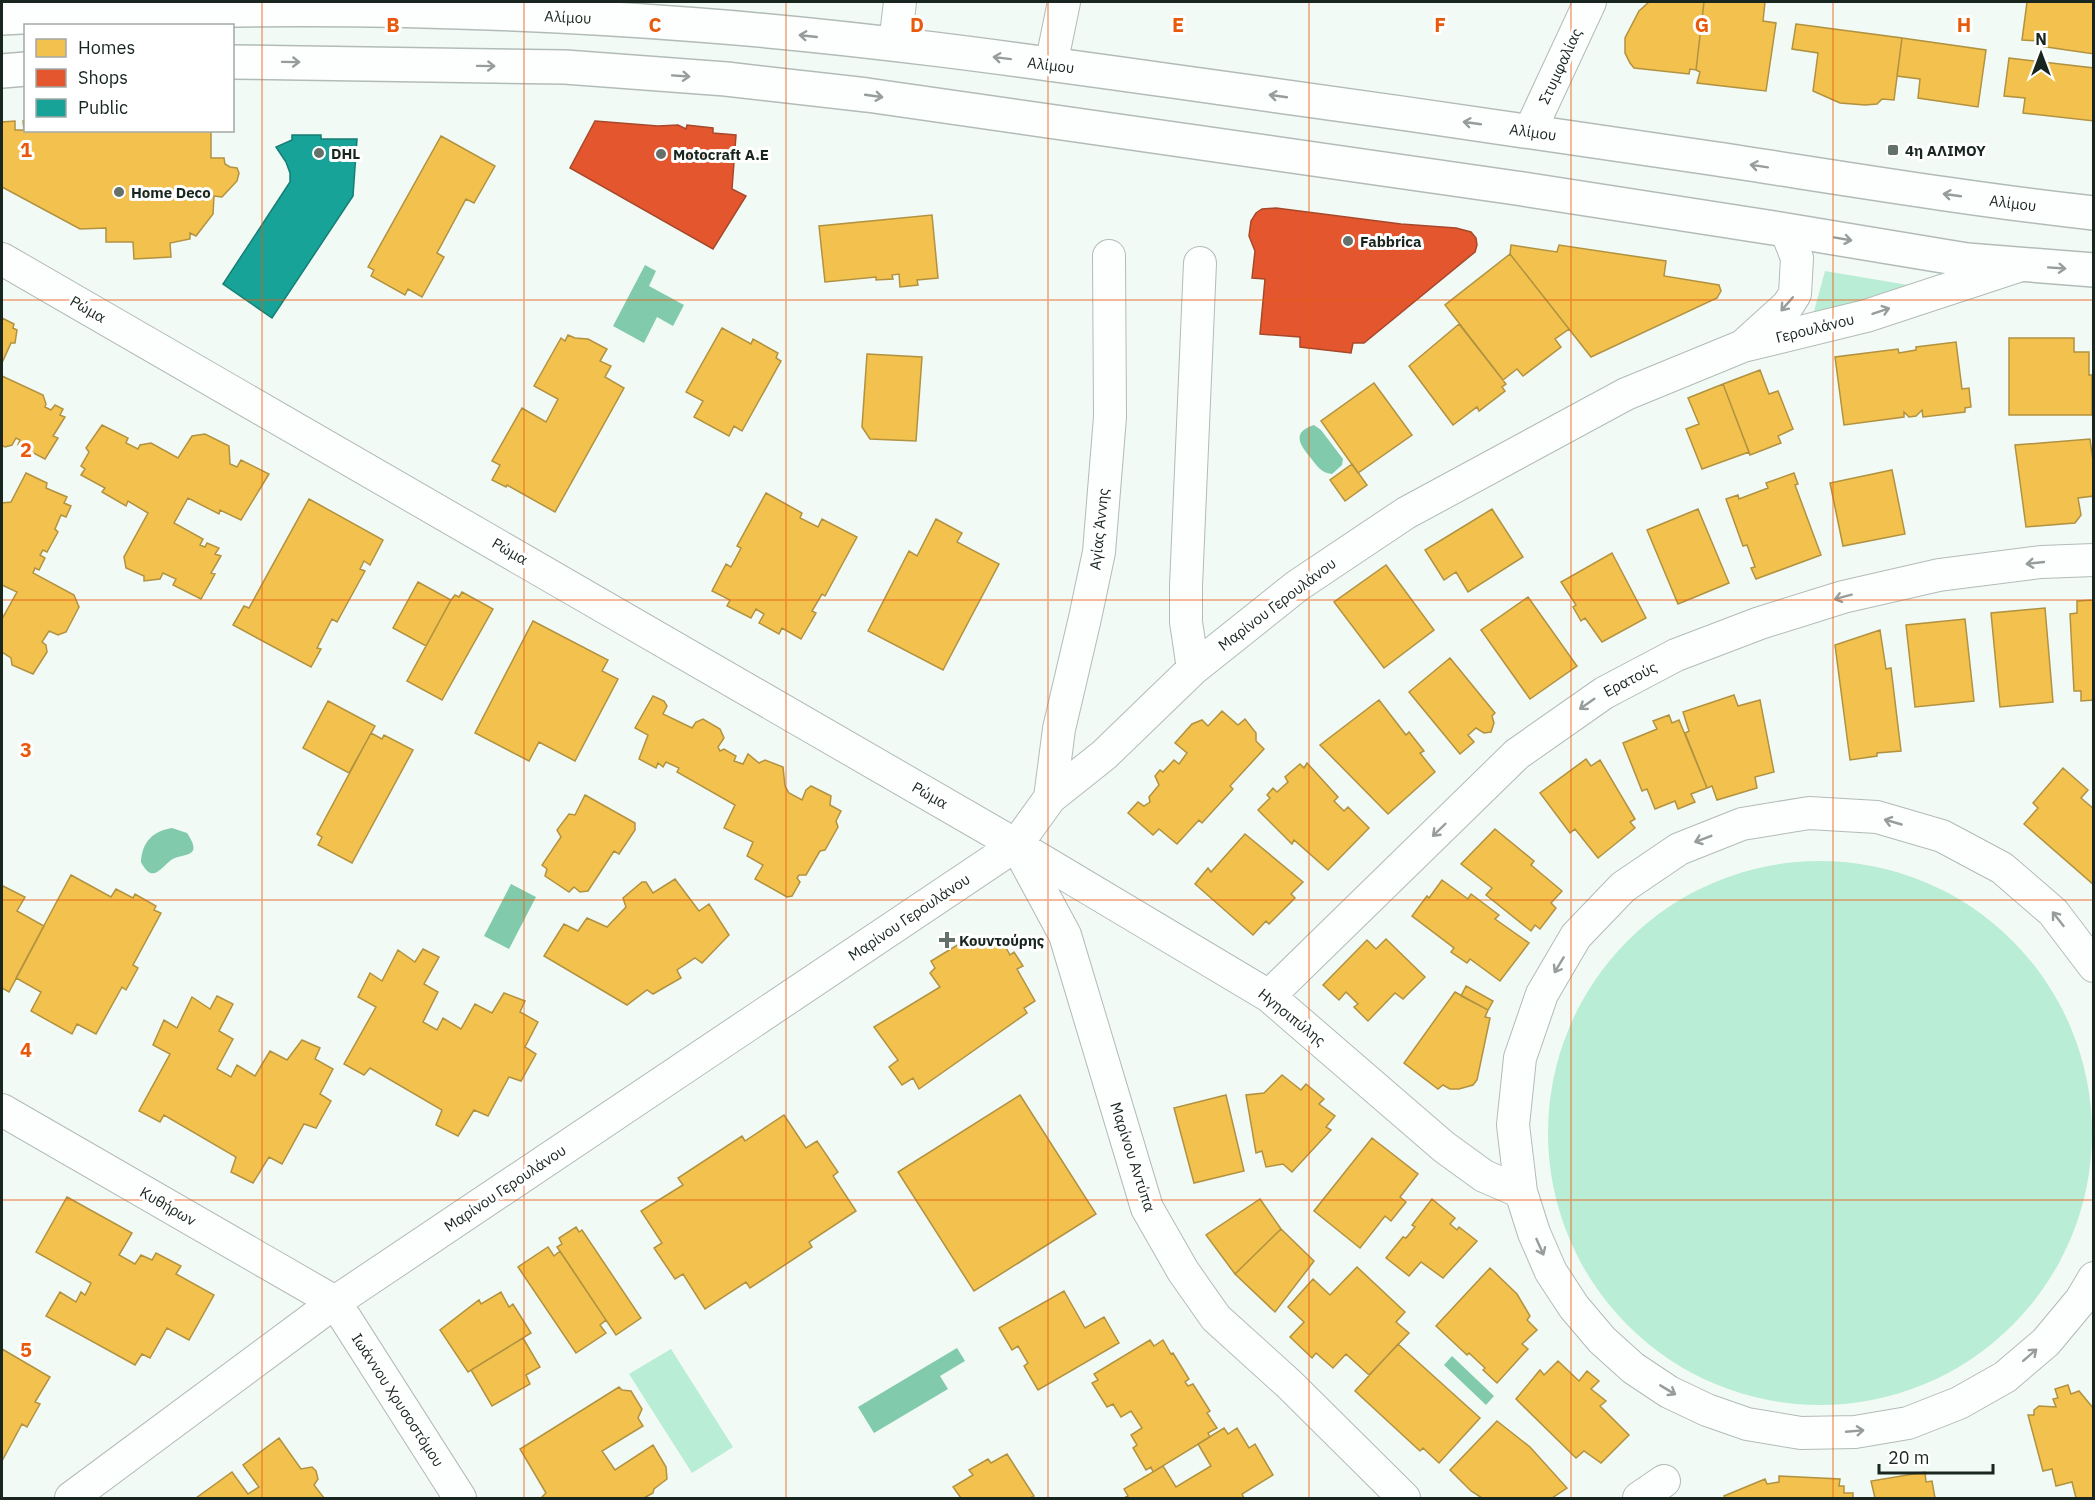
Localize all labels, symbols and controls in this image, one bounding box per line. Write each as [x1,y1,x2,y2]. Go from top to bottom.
street label: Αλίμου [544,6,592,28]
text: B [386,11,400,38]
text: C [648,11,662,38]
text: D [910,11,924,38]
text: E [1172,11,1184,38]
text: F [1434,11,1446,38]
text: G [1695,11,1709,38]
text: H [1957,11,1971,38]
legend [24,24,234,132]
north arrow [2011,24,2071,84]
street label: Στυμφαλίας [1534,25,1586,107]
text: N [2035,29,2047,49]
one-way arrow [799,30,819,41]
text: Homes [78,36,135,59]
one-way arrow [993,53,1012,64]
street label: Αλίμου [1026,53,1076,77]
one-way arrow [280,56,300,67]
one-way arrow [475,60,495,71]
text: Shops [78,66,128,89]
one-way arrow [670,70,690,81]
one-way arrow [864,91,884,102]
one-way arrow [1269,91,1289,102]
text: Public [78,96,128,119]
one-way arrow [1462,117,1482,128]
street label: Αλίμου [1508,119,1558,145]
text: 1 [20,136,32,163]
place label: 4η ΑΛΙΜΟΥ [1905,141,1986,160]
marker: 4η ΑΛΙΜΟΥ [1886,143,1900,157]
place label: DHL [331,144,360,163]
place label: Motocraft Α.Ε [673,145,769,164]
marker: DHL [312,146,326,160]
marker: Motocraft Α.Ε [654,147,668,161]
one-way arrow [1750,160,1770,171]
place label: Home Deco [131,183,211,202]
marker: Home Deco [112,185,126,199]
one-way arrow [1943,189,1963,200]
street label: Αλίμου [1988,191,2038,215]
place label: Fabbrica [1360,232,1422,251]
marker: Fabbrica [1341,234,1355,248]
one-way arrow [1833,234,1853,245]
one-way arrow [2047,263,2067,274]
street label: Ρώμα [67,291,110,327]
one-way arrow [1780,296,1794,311]
one-way arrow [1871,305,1890,316]
street label: Γερουλάνου [1774,309,1856,347]
text: 2 [20,436,32,463]
street label: Αγίας Άννης [1085,487,1113,571]
street label: Ρώμα [489,533,532,569]
street label: Μαρίνου Γερουλάνου [1214,553,1340,655]
one-way arrow [2026,558,2046,569]
one-way arrow [1834,592,1853,603]
street label: Ερατούς [1600,657,1660,701]
one-way arrow [1580,698,1596,710]
text: 3 [20,736,32,763]
street label: Ρώμα [909,777,952,813]
one-way arrow [1884,816,1903,827]
one-way arrow [1431,823,1446,838]
one-way arrow [1694,834,1713,845]
street label: Μαρίνου Γερουλάνου [844,869,974,965]
one-way arrow [2052,912,2065,928]
place label: Κουντούρης [959,931,1045,950]
marker: Κουντούρης [940,933,954,947]
one-way arrow [1553,956,1565,973]
street label: Ηγησιπύλης [1254,984,1330,1050]
text: 4 [20,1036,32,1063]
street label: Μαρίνου Αντύπα [1106,1100,1160,1215]
street label: Μαρίνου Γερουλάνου [440,1140,570,1236]
street label: Κυθήρων [136,1182,200,1230]
one-way arrow [1535,1238,1547,1256]
street label: Ιωάννου Χρυσοστόμου [348,1330,448,1470]
text: 5 [20,1336,32,1363]
one-way arrow [2022,1348,2037,1362]
one-way arrow [1659,1385,1676,1397]
one-way arrow [1844,1425,1864,1436]
scale bar [1879,1437,1993,1475]
text: 20 m [1888,1446,1930,1469]

